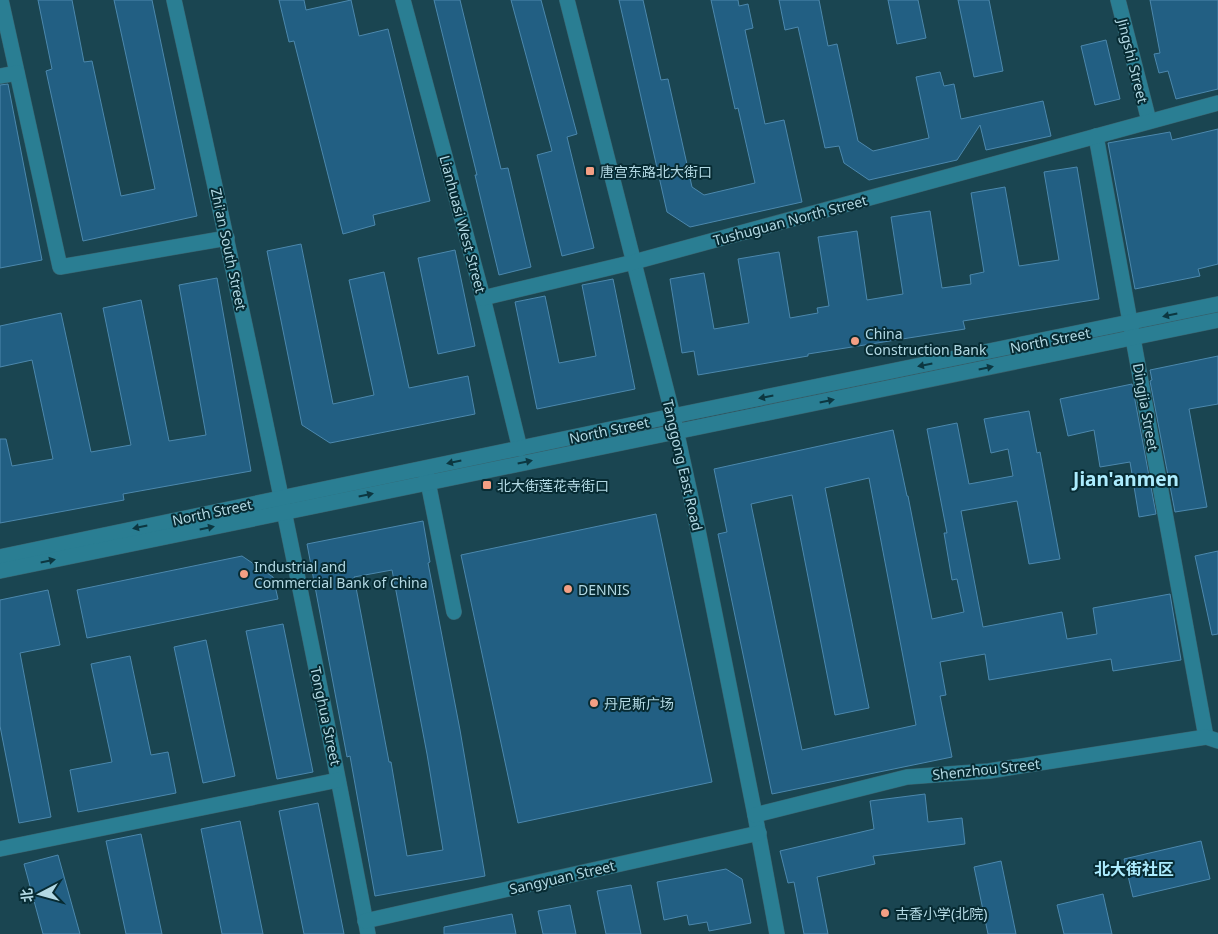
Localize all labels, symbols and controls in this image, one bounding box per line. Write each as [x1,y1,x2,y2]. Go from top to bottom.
street label: Jingshi Street [1113,15,1153,105]
street label: Lianhuasi West Street [435,153,491,295]
place label: 唐宫东路北大街口 [600,162,712,181]
marker: 唐宫东路北大街口 [584,165,596,177]
street label: Zhi'an South Street [207,186,251,312]
street label: Tushuguan North Street [711,190,869,250]
one-way arrow [1163,311,1178,319]
street label: North Street [1008,323,1092,357]
place label: China Construction Bank [865,324,987,359]
marker: China Construction Bank [849,335,861,347]
one-way arrow [918,361,933,369]
street label: Dingjia Street [1129,362,1163,452]
one-way arrow [978,364,994,372]
one-way arrow [759,393,774,401]
street label: Tanggong East Road [659,397,707,533]
one-way arrow [819,397,834,405]
street label: North Street [567,412,651,448]
one-way arrow [518,458,534,466]
one-way arrow [445,459,461,467]
district label: Jian'anmen [1071,466,1179,492]
place label: 北大街莲花寺街口 [497,476,609,495]
marker: 北大街莲花寺街口 [481,479,493,491]
one-way arrow [358,491,374,499]
street label: North Street [170,494,254,530]
one-way arrow [132,524,148,532]
one-way arrow [199,524,214,532]
one-way arrow [40,557,55,565]
place label: Industrial and Commercial Bank of China [254,557,428,592]
marker: Industrial and Commercial Bank of China [238,568,250,580]
place label: DENNIS [578,580,630,599]
marker: DENNIS [562,583,574,595]
street label: Tonghua Street [306,665,346,767]
place label: 丹尼斯广场 [604,694,674,713]
marker: 丹尼斯广场 [588,697,600,709]
street label: Shenzhou Street [931,754,1041,784]
street label: Sangyuan Street [507,856,617,898]
district label: 北大街社区 [1094,858,1174,880]
north arrow [15,869,65,919]
text: 北 [16,887,37,903]
place label: 古香小学(北院) [895,904,987,923]
marker: 古香小学(北院) [879,907,891,919]

